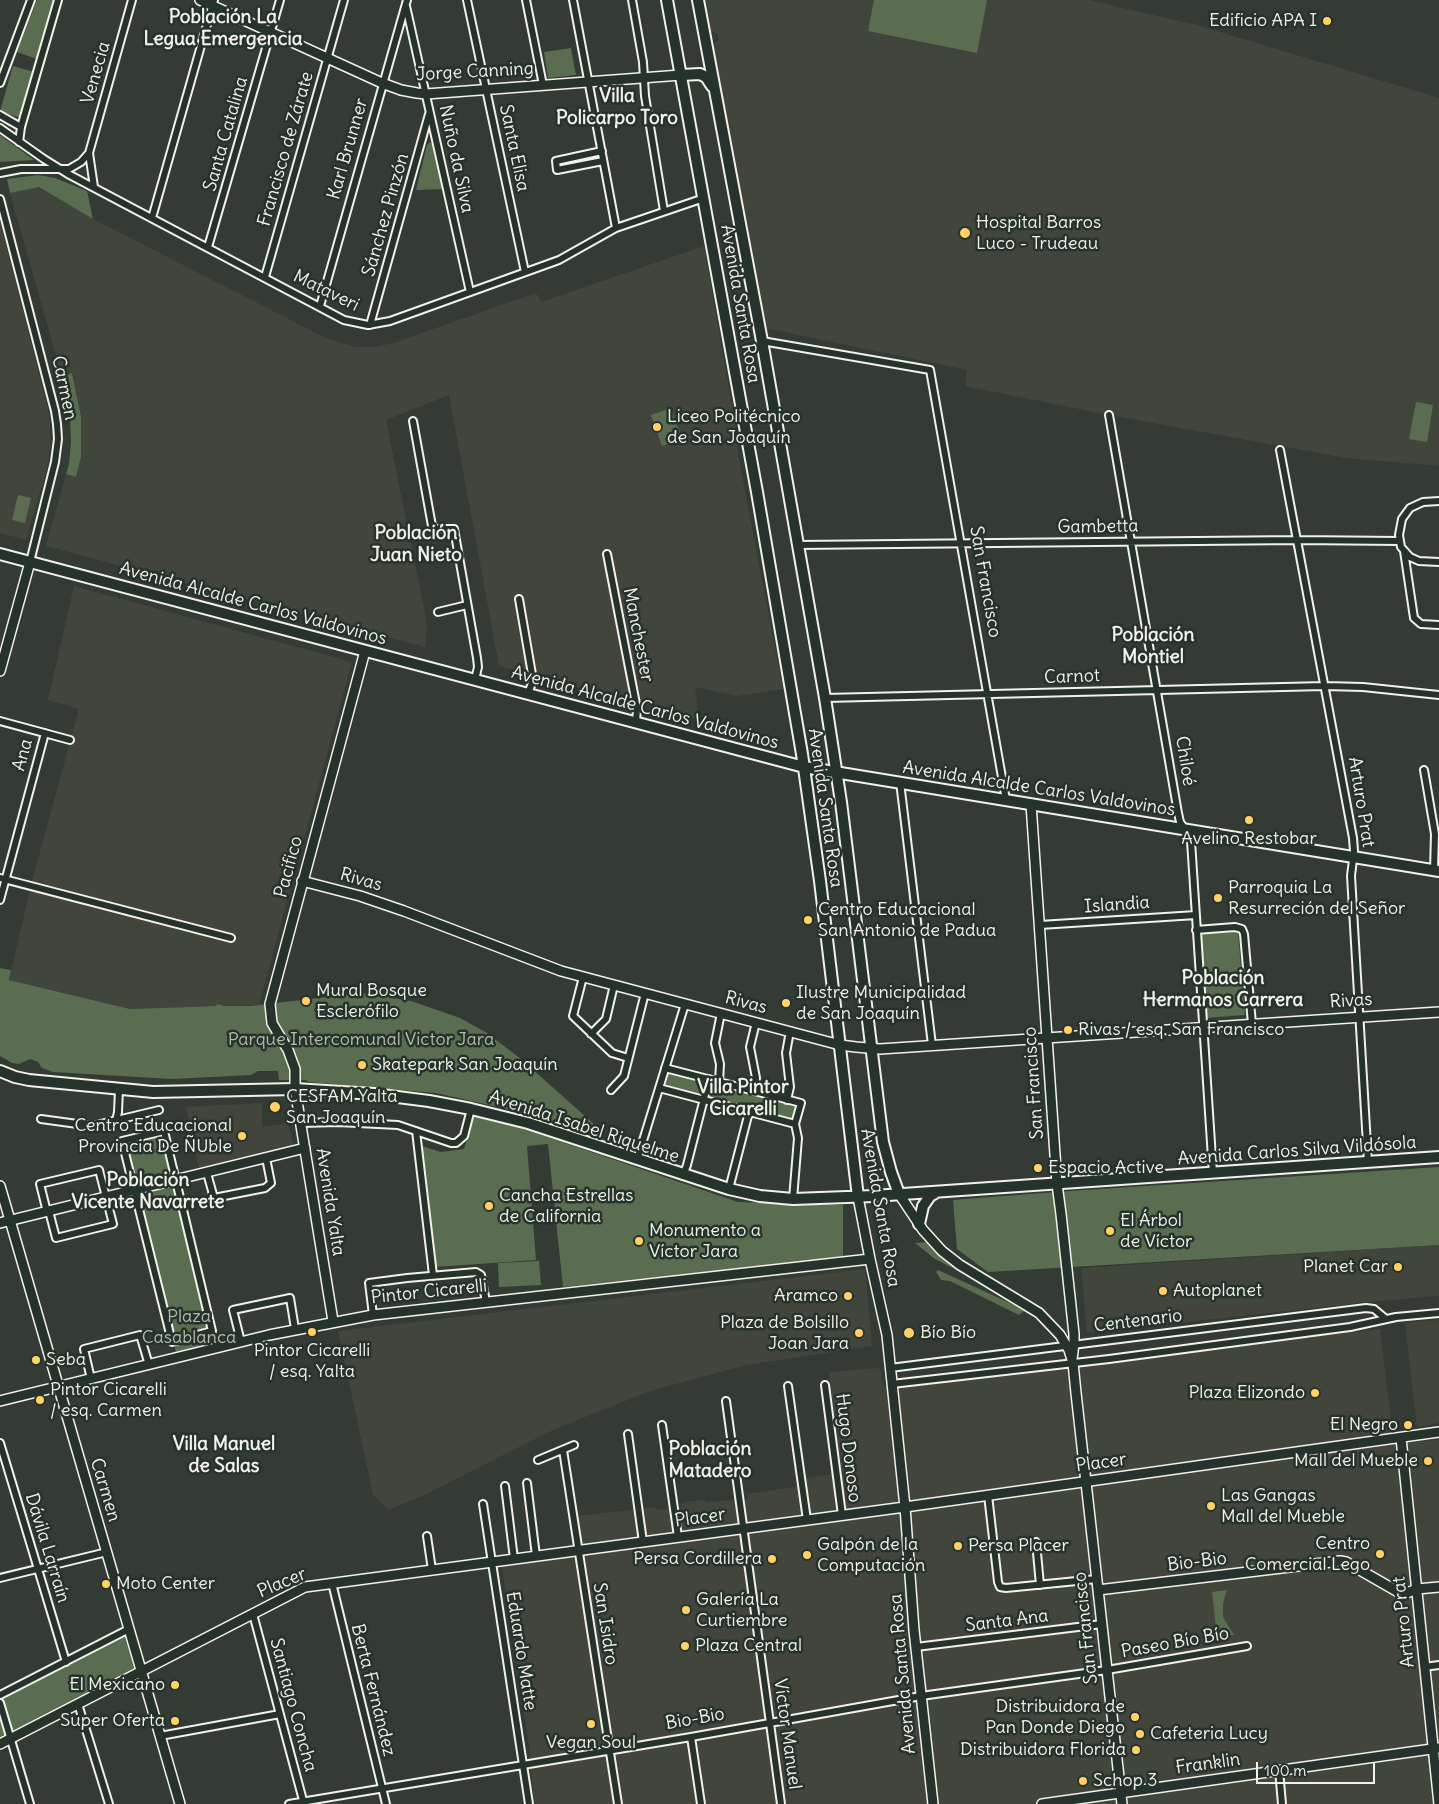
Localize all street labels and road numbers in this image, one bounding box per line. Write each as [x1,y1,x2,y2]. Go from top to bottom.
street label: Venecia [77,39,115,107]
street label: Jorge Canning [416,58,534,86]
street label: Francisco de Zárate [254,69,318,229]
street label: Santa Catalina [199,74,253,194]
street label: Karl Brunner [323,96,373,202]
street label: Nuño da Silva [434,103,478,215]
street label: Santa Elisa [494,103,534,193]
street label: Sánchez Pinzón [358,151,414,279]
street label: Avenida Santa Rosa [715,223,765,385]
street label: Mataveri [289,266,363,316]
street label: Carmen [47,354,81,422]
street label: Gambetta [1057,515,1139,539]
street label: San Francisco [965,525,1005,639]
street label: Avenida Alcalde Carlos Valdovinos [117,558,389,650]
street label: Manchester [618,586,658,684]
street label: Avenida Alcalde Carlos Valdovinos [509,662,781,754]
street label: Carnot [1044,665,1100,689]
street label: Avenida Santa Rosa [803,727,847,889]
street label: Chiloé [1170,735,1200,787]
street label: Ana [8,737,38,773]
street label: Arturo Prat [1343,755,1379,849]
street label: Avenida Alcalde Carlos Valdovinos [901,757,1177,821]
street label: Pacifico [270,834,308,900]
street label: Rivas [338,864,384,896]
street label: Islandia [1083,892,1151,918]
street label: Rivas [723,987,769,1019]
street label: Rivas [1329,989,1373,1013]
street label: San Francisco [1019,1026,1049,1140]
street label: Avenida Isabel Riquelme [486,1086,682,1168]
street label: Avenida Santa Rosa [855,1127,905,1289]
street label: Avenida Carlos Silva Vildósola [1177,1132,1417,1170]
street label: Avenida Yalta [311,1147,349,1257]
street label: Pintor Cicarelli [370,1275,488,1309]
street label: Centenario [1092,1305,1184,1337]
street label: Hugo Donoso [831,1392,865,1504]
street label: Placer [1074,1449,1128,1477]
street label: Carmen [85,1456,125,1524]
street label: Dávila Larraín [20,1491,74,1605]
street label: Placer [673,1504,727,1532]
street label: Bio-Bio [1166,1548,1228,1576]
street label: Placer [254,1563,310,1603]
street label: San Francisco [1069,1571,1103,1685]
street label: Arturo Prat [1388,1575,1420,1669]
street label: San Isidro [588,1581,622,1667]
street label: Eduardo Matte [501,1590,541,1712]
street label: Avenida Santa Rosa [885,1593,921,1755]
street label: Santa Ana [964,1605,1050,1637]
street label: Berta Fernández [346,1622,400,1758]
street label: Paseo Bío Bío [1119,1623,1231,1663]
street label: Santiago Concha [265,1636,321,1774]
street label: Víctor Manuel [769,1677,805,1791]
street label: Bio-Bio [664,1703,726,1735]
street label: Franklin [1174,1749,1242,1779]

